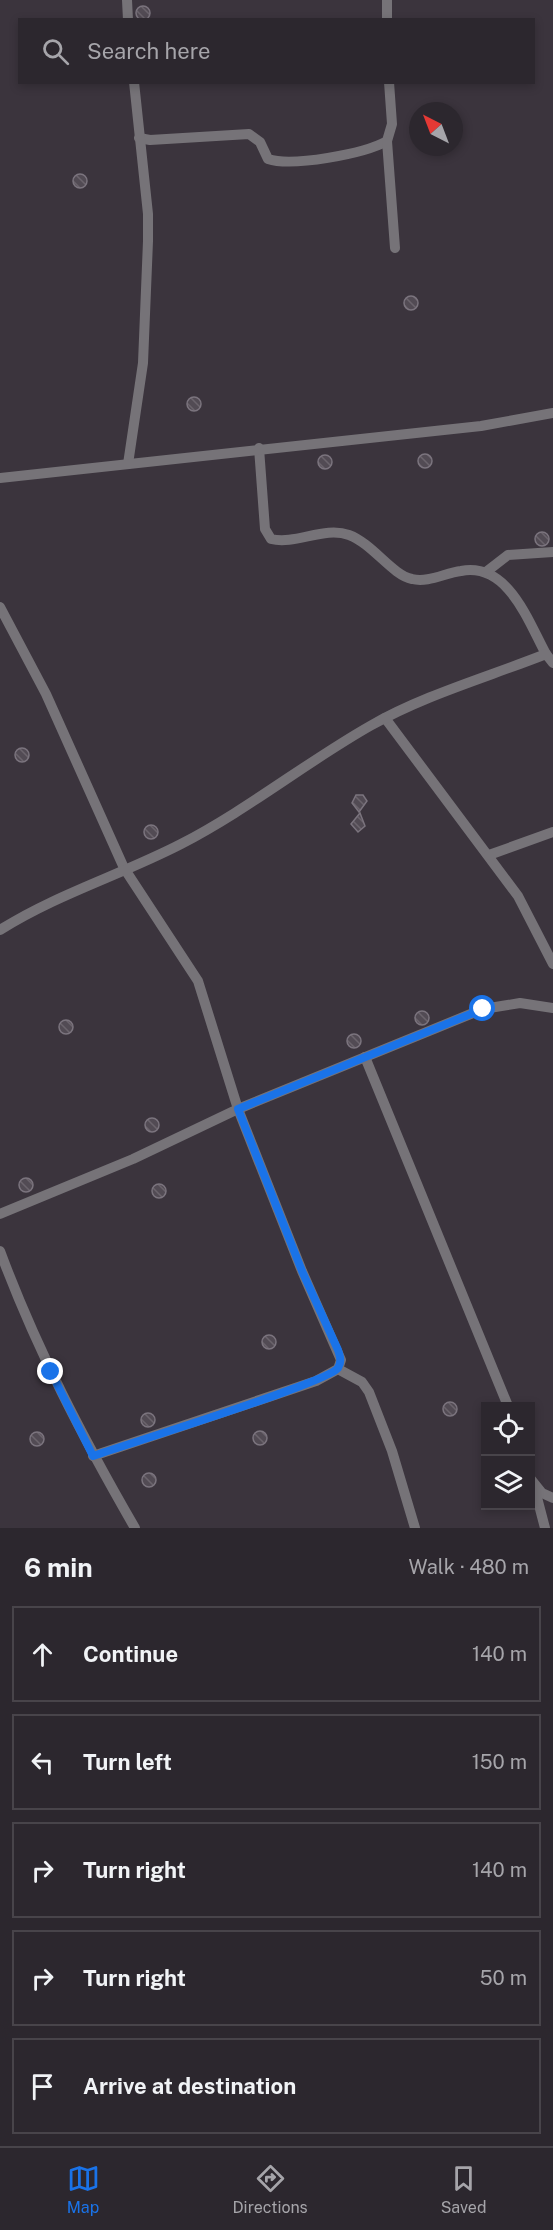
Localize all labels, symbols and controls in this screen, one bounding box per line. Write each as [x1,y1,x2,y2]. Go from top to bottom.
search box [18,18,535,84]
icon: search [39,35,72,68]
text: Search here [87,38,211,64]
north arrow [409,102,463,156]
route start [469,995,495,1021]
route end [37,1358,63,1384]
map controls [481,1402,535,1510]
button: locate [481,1402,535,1456]
button: layers [481,1456,535,1510]
text: 6 min [24,1552,93,1583]
text: Walk · 480 m [409,1555,529,1579]
icon: ahead [26,1638,59,1671]
text: Continue [83,1641,178,1667]
text: 140 m [472,1642,527,1666]
icon: left [26,1746,59,1779]
text: Turn left [83,1749,172,1775]
text: 150 m [472,1750,527,1774]
icon: right [26,1854,59,1887]
text: Turn right [83,1857,186,1883]
text: 140 m [472,1858,527,1882]
icon: right [26,1962,59,1995]
text: Turn right [83,1965,186,1991]
text: 50 m [480,1966,527,1990]
icon: arrive [26,2070,59,2103]
text: Arrive at destination [83,2073,296,2099]
tab: Map [67,2162,100,2217]
tab: Directions [233,2162,308,2217]
tab: Saved [441,2162,486,2217]

